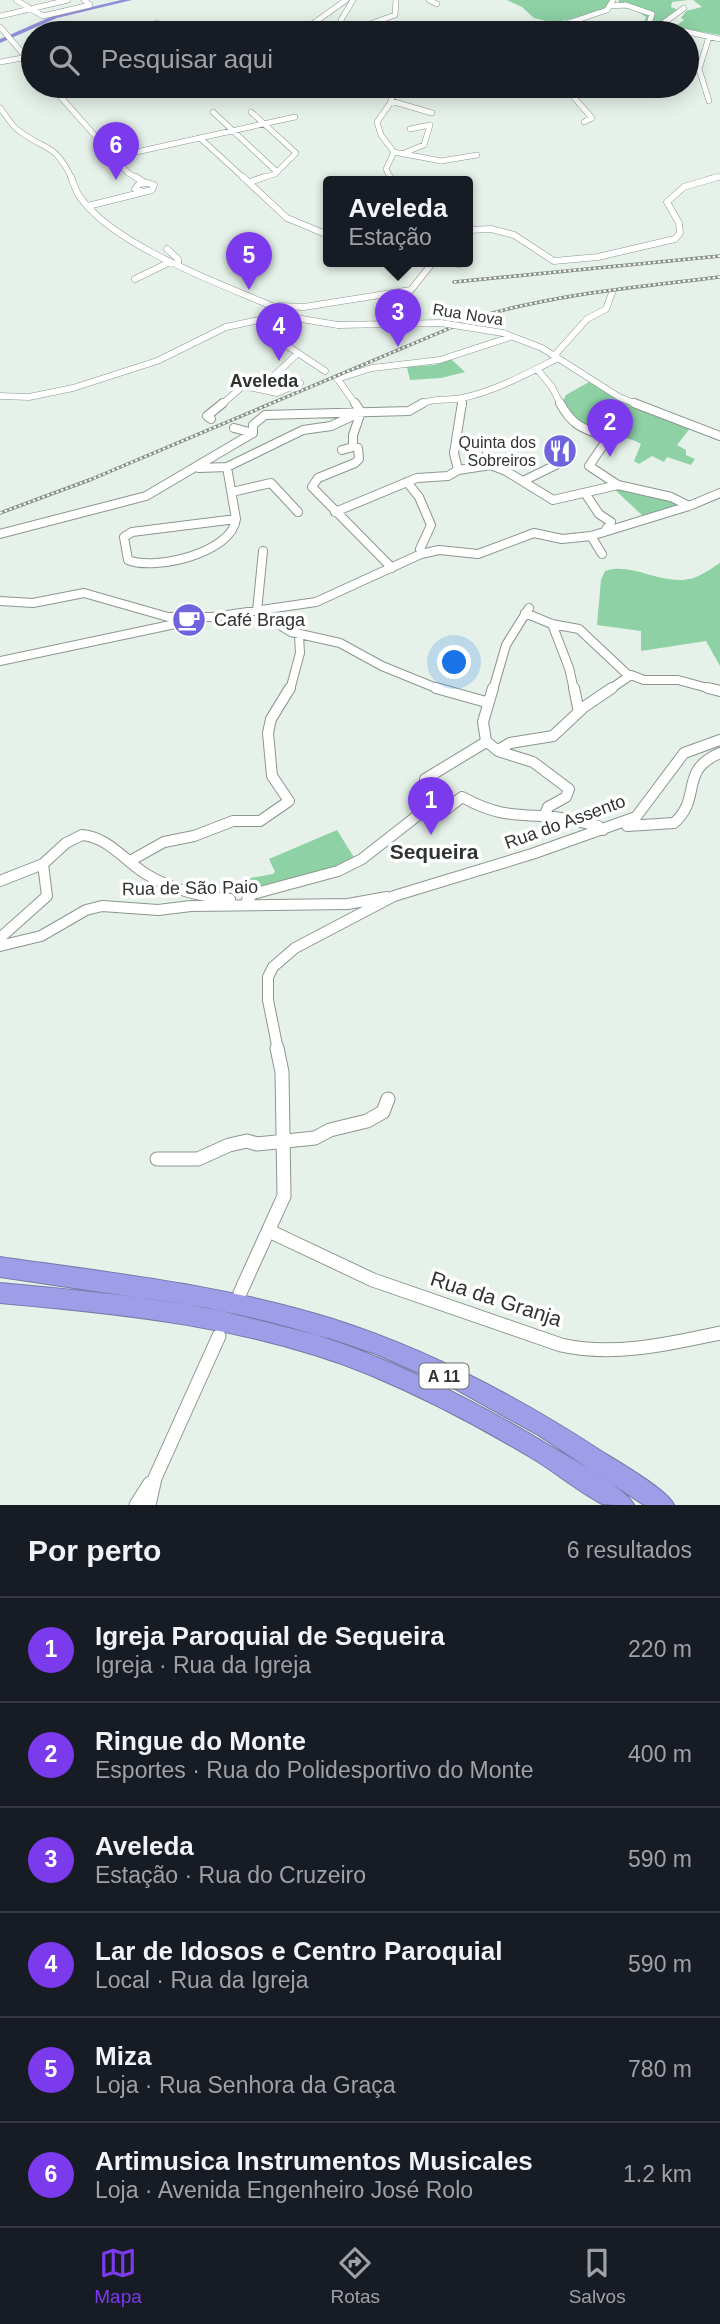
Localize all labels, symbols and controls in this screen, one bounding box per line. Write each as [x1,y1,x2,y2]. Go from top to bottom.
search box [21,21,699,98]
icon: search [45,41,83,79]
text: Pesquisar aqui [101,44,273,74]
pin: 6 [93,122,139,180]
popup [323,176,473,267]
text: Aveleda [349,193,447,223]
text: Estação [349,224,432,250]
pin: 5 [226,232,272,290]
pin: 3 [375,289,421,347]
street label: Rua Nova [431,301,504,328]
pin: 4 [256,303,302,361]
district label: Aveleda [230,371,299,391]
pin: 2 [587,399,633,457]
restaurant icon: Quinta dos Sobreiros [541,432,579,470]
place label: Quinta dos Sobreiros [459,434,536,469]
cafe icon: Café Braga [170,601,208,639]
place label: Café Braga [214,610,306,630]
your location [437,645,471,679]
pin: 1 [408,777,454,835]
street label: Rua do Assento [502,791,628,853]
district label: Sequeira [390,840,479,863]
street label: Rua de São Paio [122,877,258,899]
street label: Rua da Granja [428,1266,565,1331]
road number: A 11 [420,1364,468,1388]
text: Por perto [28,1534,161,1567]
text: 6 resultados [567,1537,692,1563]
text: Igreja Paroquial de Sequeira [95,1621,445,1651]
text: 1 [45,1636,57,1662]
text: 220 m [628,1636,692,1662]
text: Igreja · Rua da Igreja [95,1652,311,1678]
text: Ringue do Monte [95,1726,306,1756]
text: 2 [45,1741,57,1767]
text: 400 m [628,1741,692,1767]
text: Esportes · Rua do Polidesportivo do Monte [95,1757,534,1783]
text: Aveleda [95,1831,194,1861]
text: 3 [45,1846,57,1872]
text: 590 m [628,1846,692,1872]
text: Estação · Rua do Cruzeiro [95,1862,366,1888]
text: Lar de Idosos e Centro Paroquial [95,1936,502,1966]
text: 4 [45,1951,57,1977]
text: 590 m [628,1951,692,1977]
text: Local · Rua da Igreja [95,1967,309,1993]
text: Miza [95,2041,151,2071]
text: 5 [45,2056,57,2082]
text: 780 m [628,2056,692,2082]
text: Loja · Rua Senhora da Graça [95,2072,395,2098]
text: Artimusica Instrumentos Musicales [95,2146,533,2176]
text: 6 [45,2161,57,2187]
text: 1.2 km [623,2161,692,2187]
text: Loja · Avenida Engenheiro José Rolo [95,2177,473,2203]
tab: Mapa [94,2244,142,2308]
tab: Rotas [330,2244,380,2308]
tab: Salvos [569,2244,626,2308]

